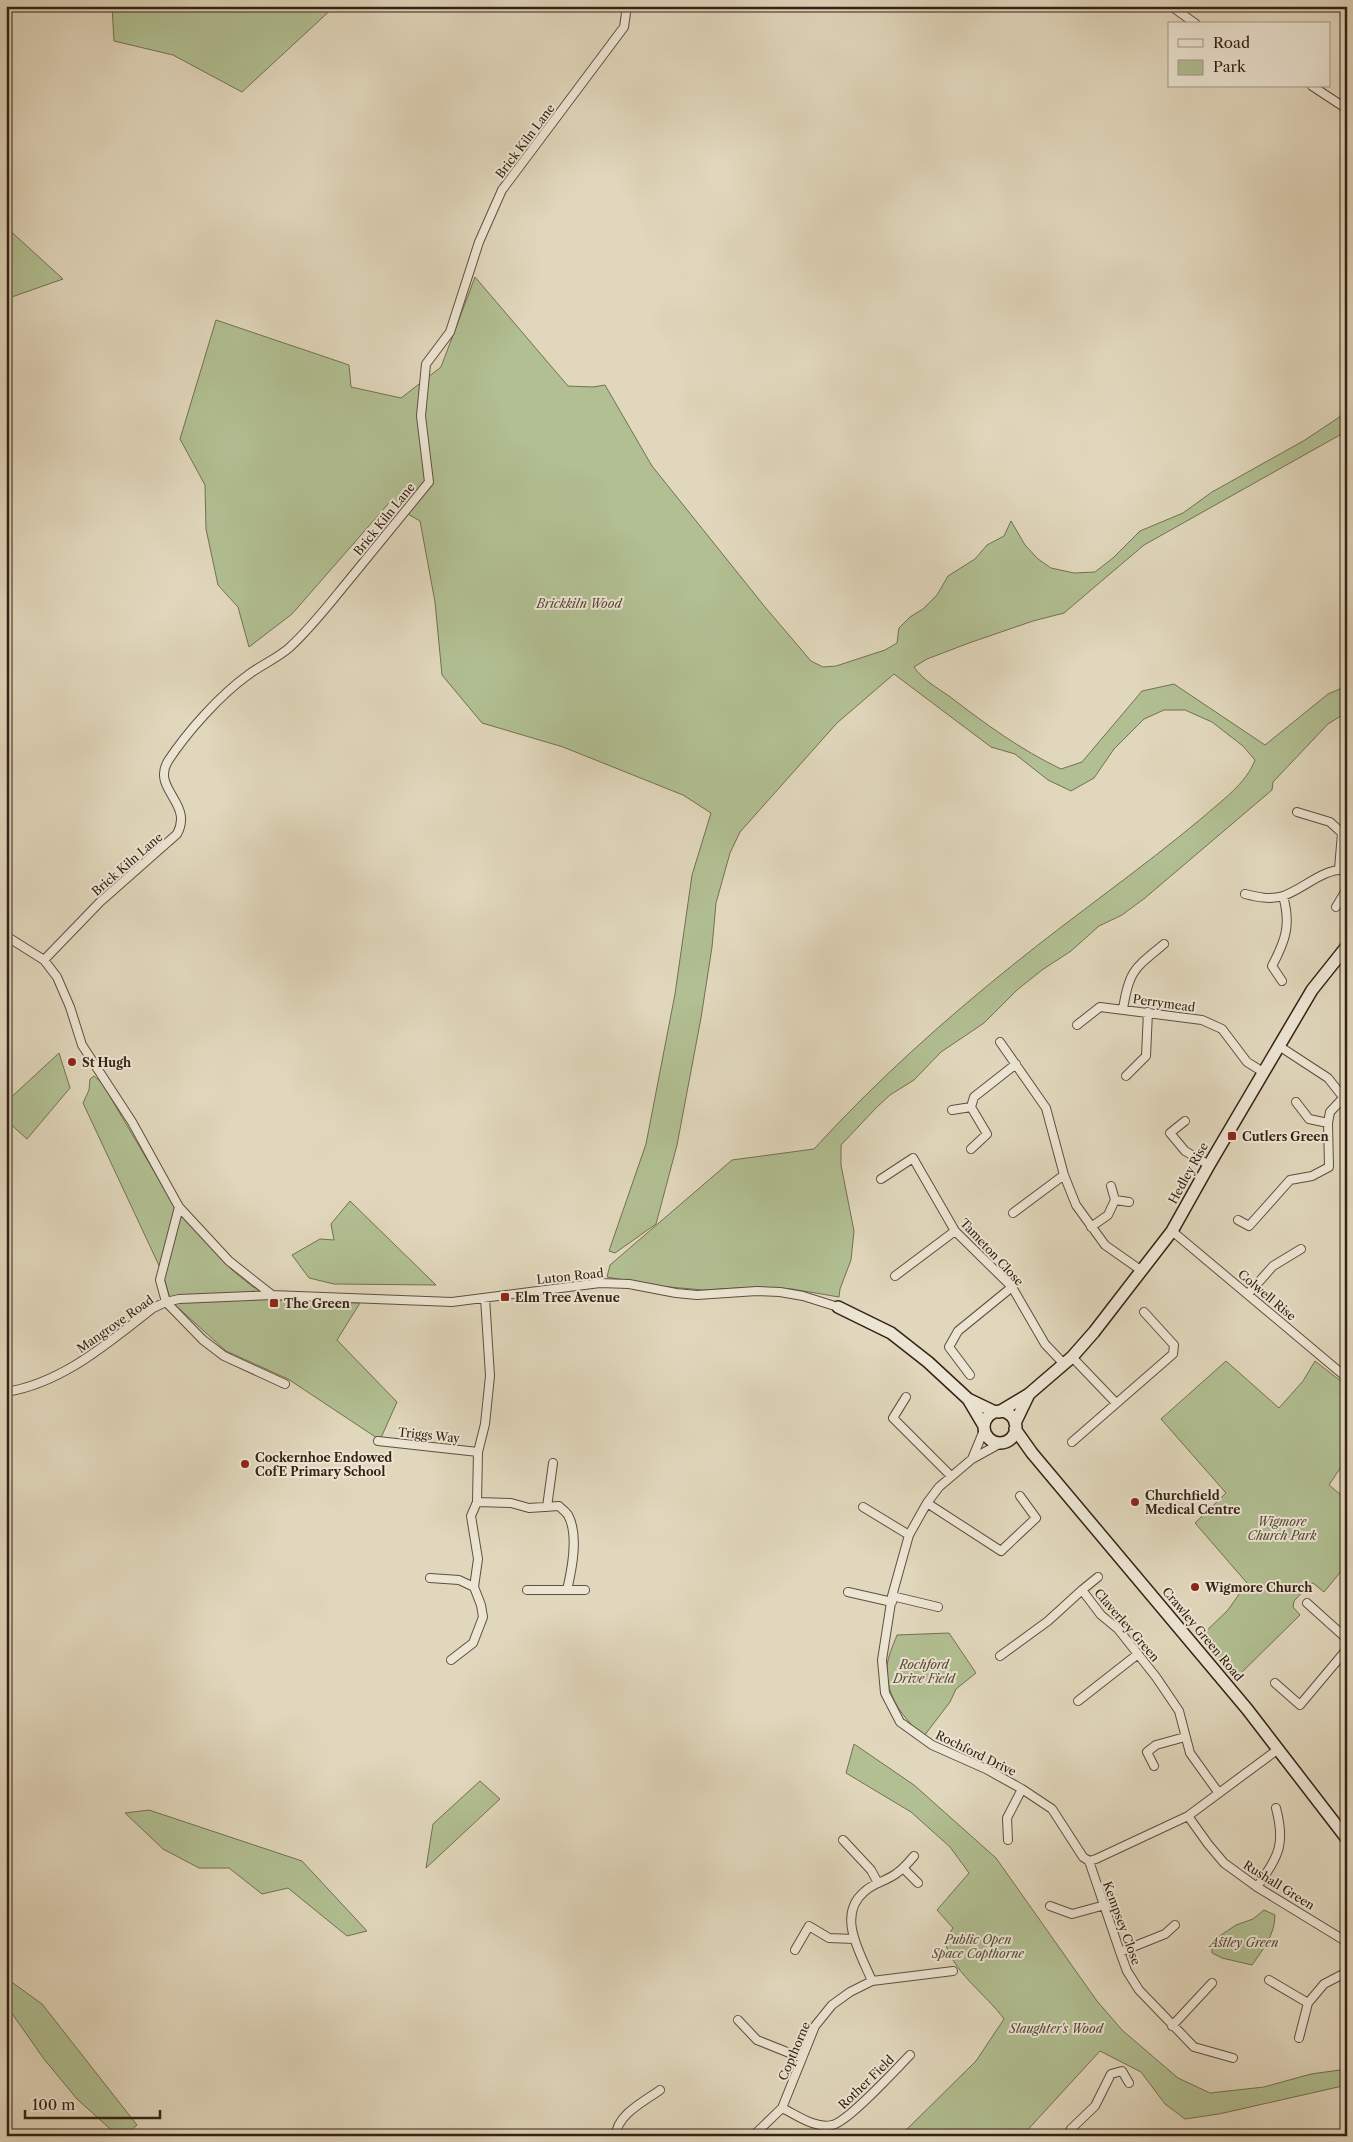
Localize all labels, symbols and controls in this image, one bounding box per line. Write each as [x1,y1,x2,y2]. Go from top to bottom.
legend [1168,22,1330,88]
text: Road [1213,33,1250,52]
text: Park [1213,57,1247,76]
street label: Brick Kiln Lane [492,101,558,181]
street label: Brick Kiln Lane [350,480,418,558]
park label: Brickkiln Wood [535,596,623,611]
street label: Brick Kiln Lane [89,829,166,899]
street label: Perrymead [1132,991,1197,1015]
place label: St Hugh [82,1055,132,1070]
marker: St Hugh [66,1056,78,1068]
place label: Cutlers Green [1242,1129,1329,1144]
marker: Cutlers Green [1226,1130,1238,1142]
street label: Hedley Rise [1165,1139,1211,1206]
street label: Tameton Close [957,1215,1027,1289]
street label: Luton Road [536,1265,605,1287]
street label: Colwell Rise [1235,1266,1299,1324]
place label: Elm Tree Avenue [515,1290,620,1305]
marker: Elm Tree Avenue [499,1291,511,1303]
street label: Mangrove Road [74,1292,157,1356]
place label: The Green [284,1296,351,1311]
marker: The Green [268,1297,280,1309]
street label: Triggs Way [397,1424,461,1446]
place label: Cockernhoe Endowed CofE Primary School [255,1450,392,1479]
marker: Cockernhoe Endowed CofE Primary School [239,1458,251,1470]
place label: Churchfield Medical Centre [1145,1488,1240,1517]
marker: Churchfield Medical Centre [1129,1496,1141,1508]
park label: Wigmore Church Park [1247,1514,1317,1543]
place label: Wigmore Church [1204,1580,1313,1595]
marker: Wigmore Church [1189,1581,1201,1593]
street label: Crawley Green Road [1159,1584,1247,1685]
street label: Claverley Green [1091,1585,1163,1665]
park label: Rochford Drive Field [892,1657,957,1686]
street label: Rochford Drive [933,1727,1019,1779]
street label: Rushall Green [1241,1857,1318,1913]
street label: Kempsey Close [1100,1879,1144,1967]
park label: Public Open Space Copthorne [931,1932,1025,1961]
park label: Astley Green [1208,1935,1278,1950]
street label: Copthorne [775,2019,813,2083]
park label: Slaughter's Wood [1008,2021,1105,2036]
street label: Rother Field [835,2051,897,2112]
scale bar [25,2087,160,2119]
text: 100 m [32,2095,75,2114]

